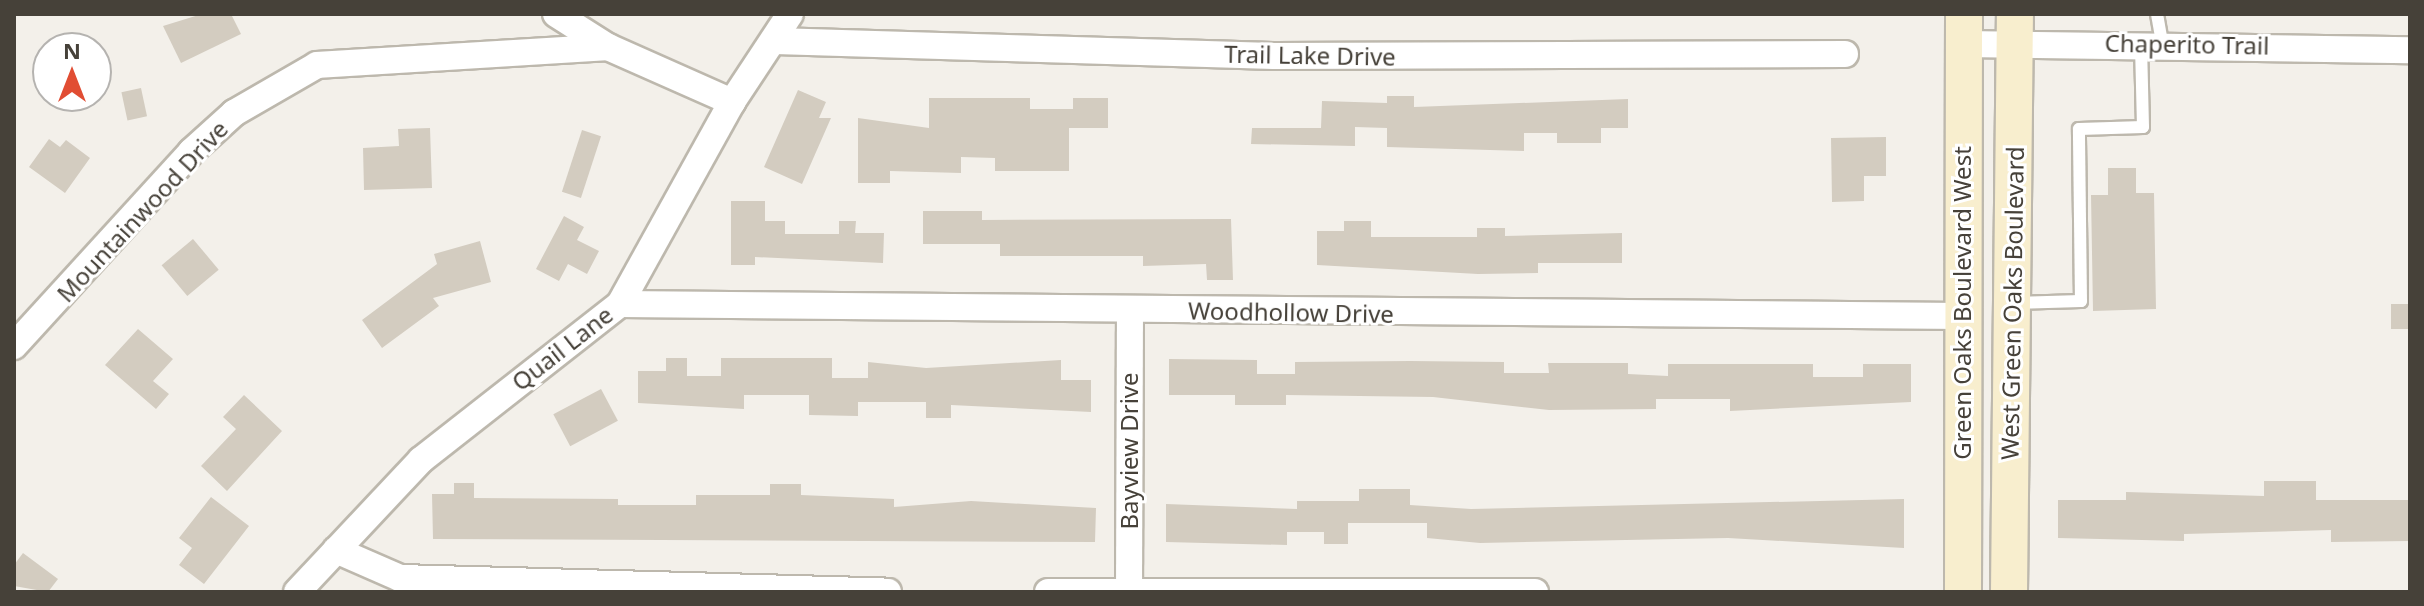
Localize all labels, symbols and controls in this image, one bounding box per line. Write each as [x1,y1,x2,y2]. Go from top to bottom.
street label: Chaperito Trail [2104,28,2270,60]
north arrow [32,32,112,112]
text: N [63,35,81,65]
street label: Trail Lake Drive [1224,39,1396,71]
street label: Mountainwood Drive [51,114,233,308]
street label: Green Oaks Boulevard West [1948,146,1976,460]
street label: West Green Oaks Boulevard [1995,146,2029,460]
street label: Woodhollow Drive [1188,296,1394,328]
street label: Quail Lane [506,300,618,396]
street label: Bayview Drive [1115,372,1143,530]

